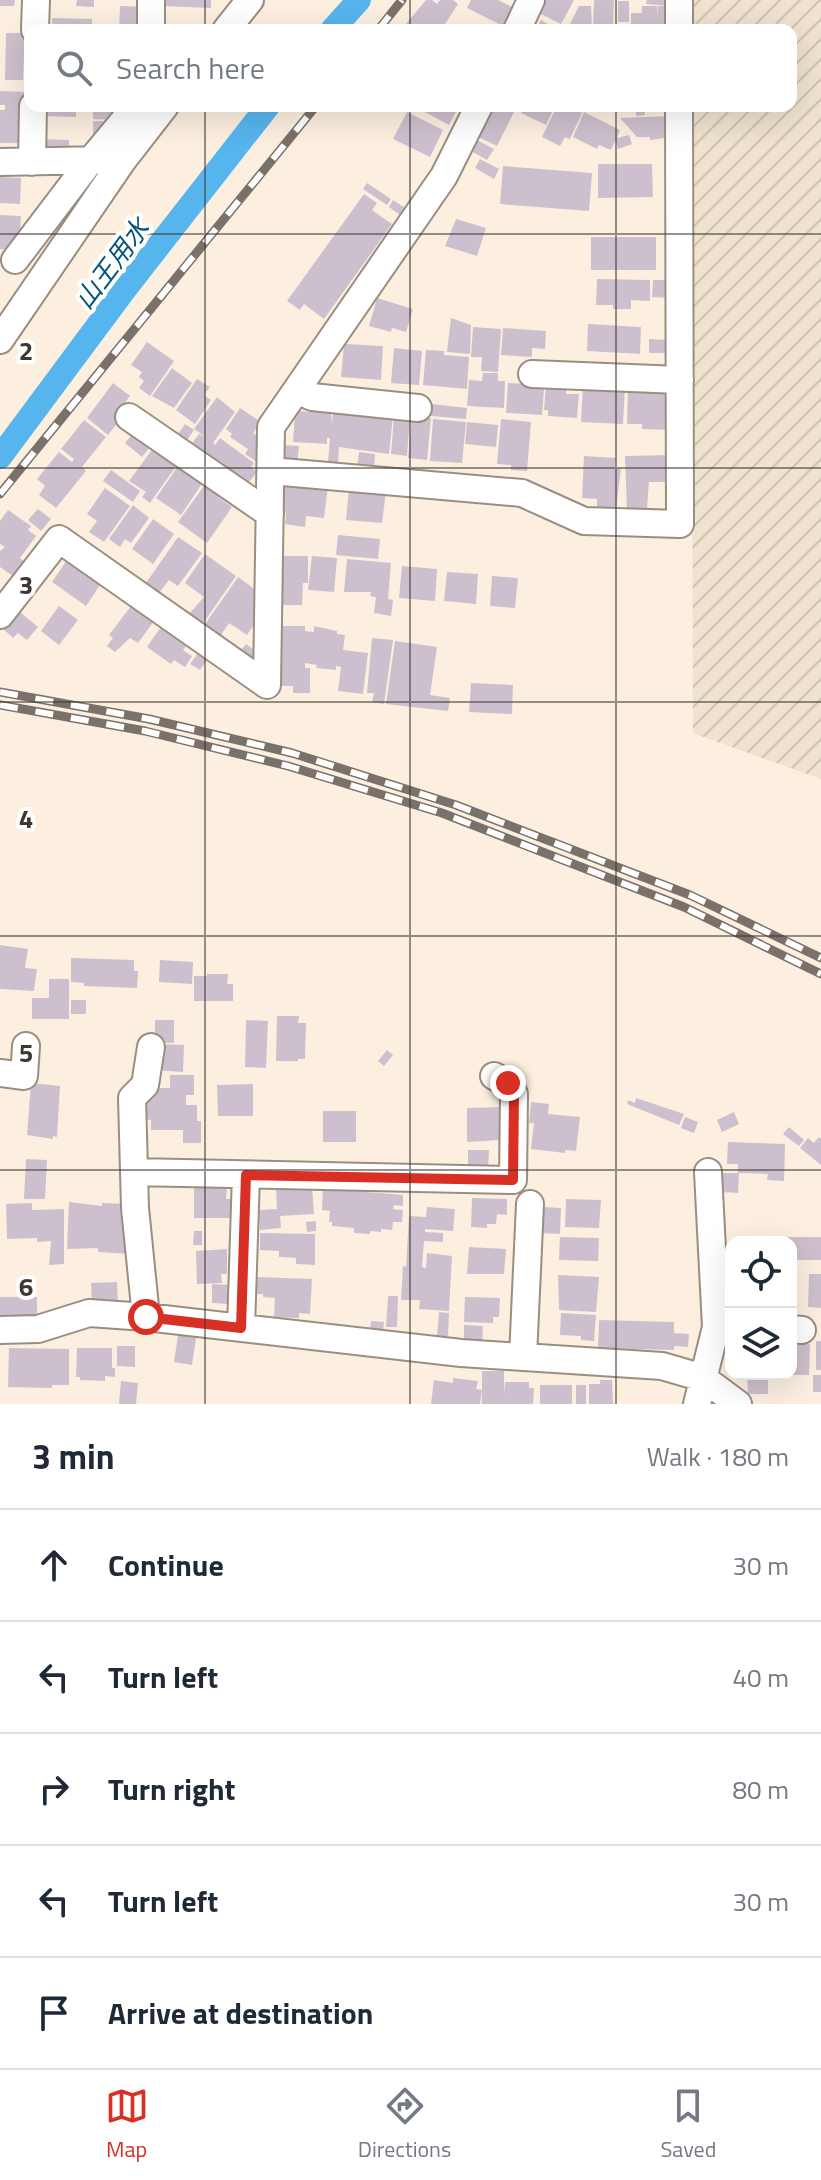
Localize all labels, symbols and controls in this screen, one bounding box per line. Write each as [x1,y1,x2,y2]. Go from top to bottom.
search box [24,24,797,112]
text: Search here [116,45,265,91]
icon: search [52,46,96,90]
water label: 山王用水 [65,208,160,317]
text: 2 [19,331,33,370]
text: 3 [19,565,33,604]
text: 4 [19,799,33,838]
text: 5 [19,1033,33,1072]
route end [490,1065,526,1101]
map controls [725,1236,797,1380]
button: locate [725,1236,797,1308]
text: 6 [19,1267,33,1306]
route start [128,1299,164,1335]
button: layers [725,1308,797,1380]
text: 3 min [32,1430,115,1482]
text: Walk · 180 m [647,1437,789,1476]
text: Continue [108,1542,224,1588]
icon: ahead [32,1543,76,1587]
text: 30 m [732,1546,789,1585]
text: Turn left [108,1654,218,1700]
icon: left [32,1655,76,1699]
text: 40 m [732,1658,789,1697]
text: Turn right [108,1766,236,1812]
icon: right [32,1767,76,1811]
text: 80 m [732,1770,789,1809]
text: Turn left [108,1878,218,1924]
icon: left [32,1879,76,1923]
text: 30 m [732,1882,789,1921]
text: Arrive at destination [108,1990,373,2036]
icon: arrive [32,1991,76,2035]
tab: Map [105,2084,149,2166]
tab: Directions [358,2084,451,2166]
tab: Saved [660,2084,716,2166]

